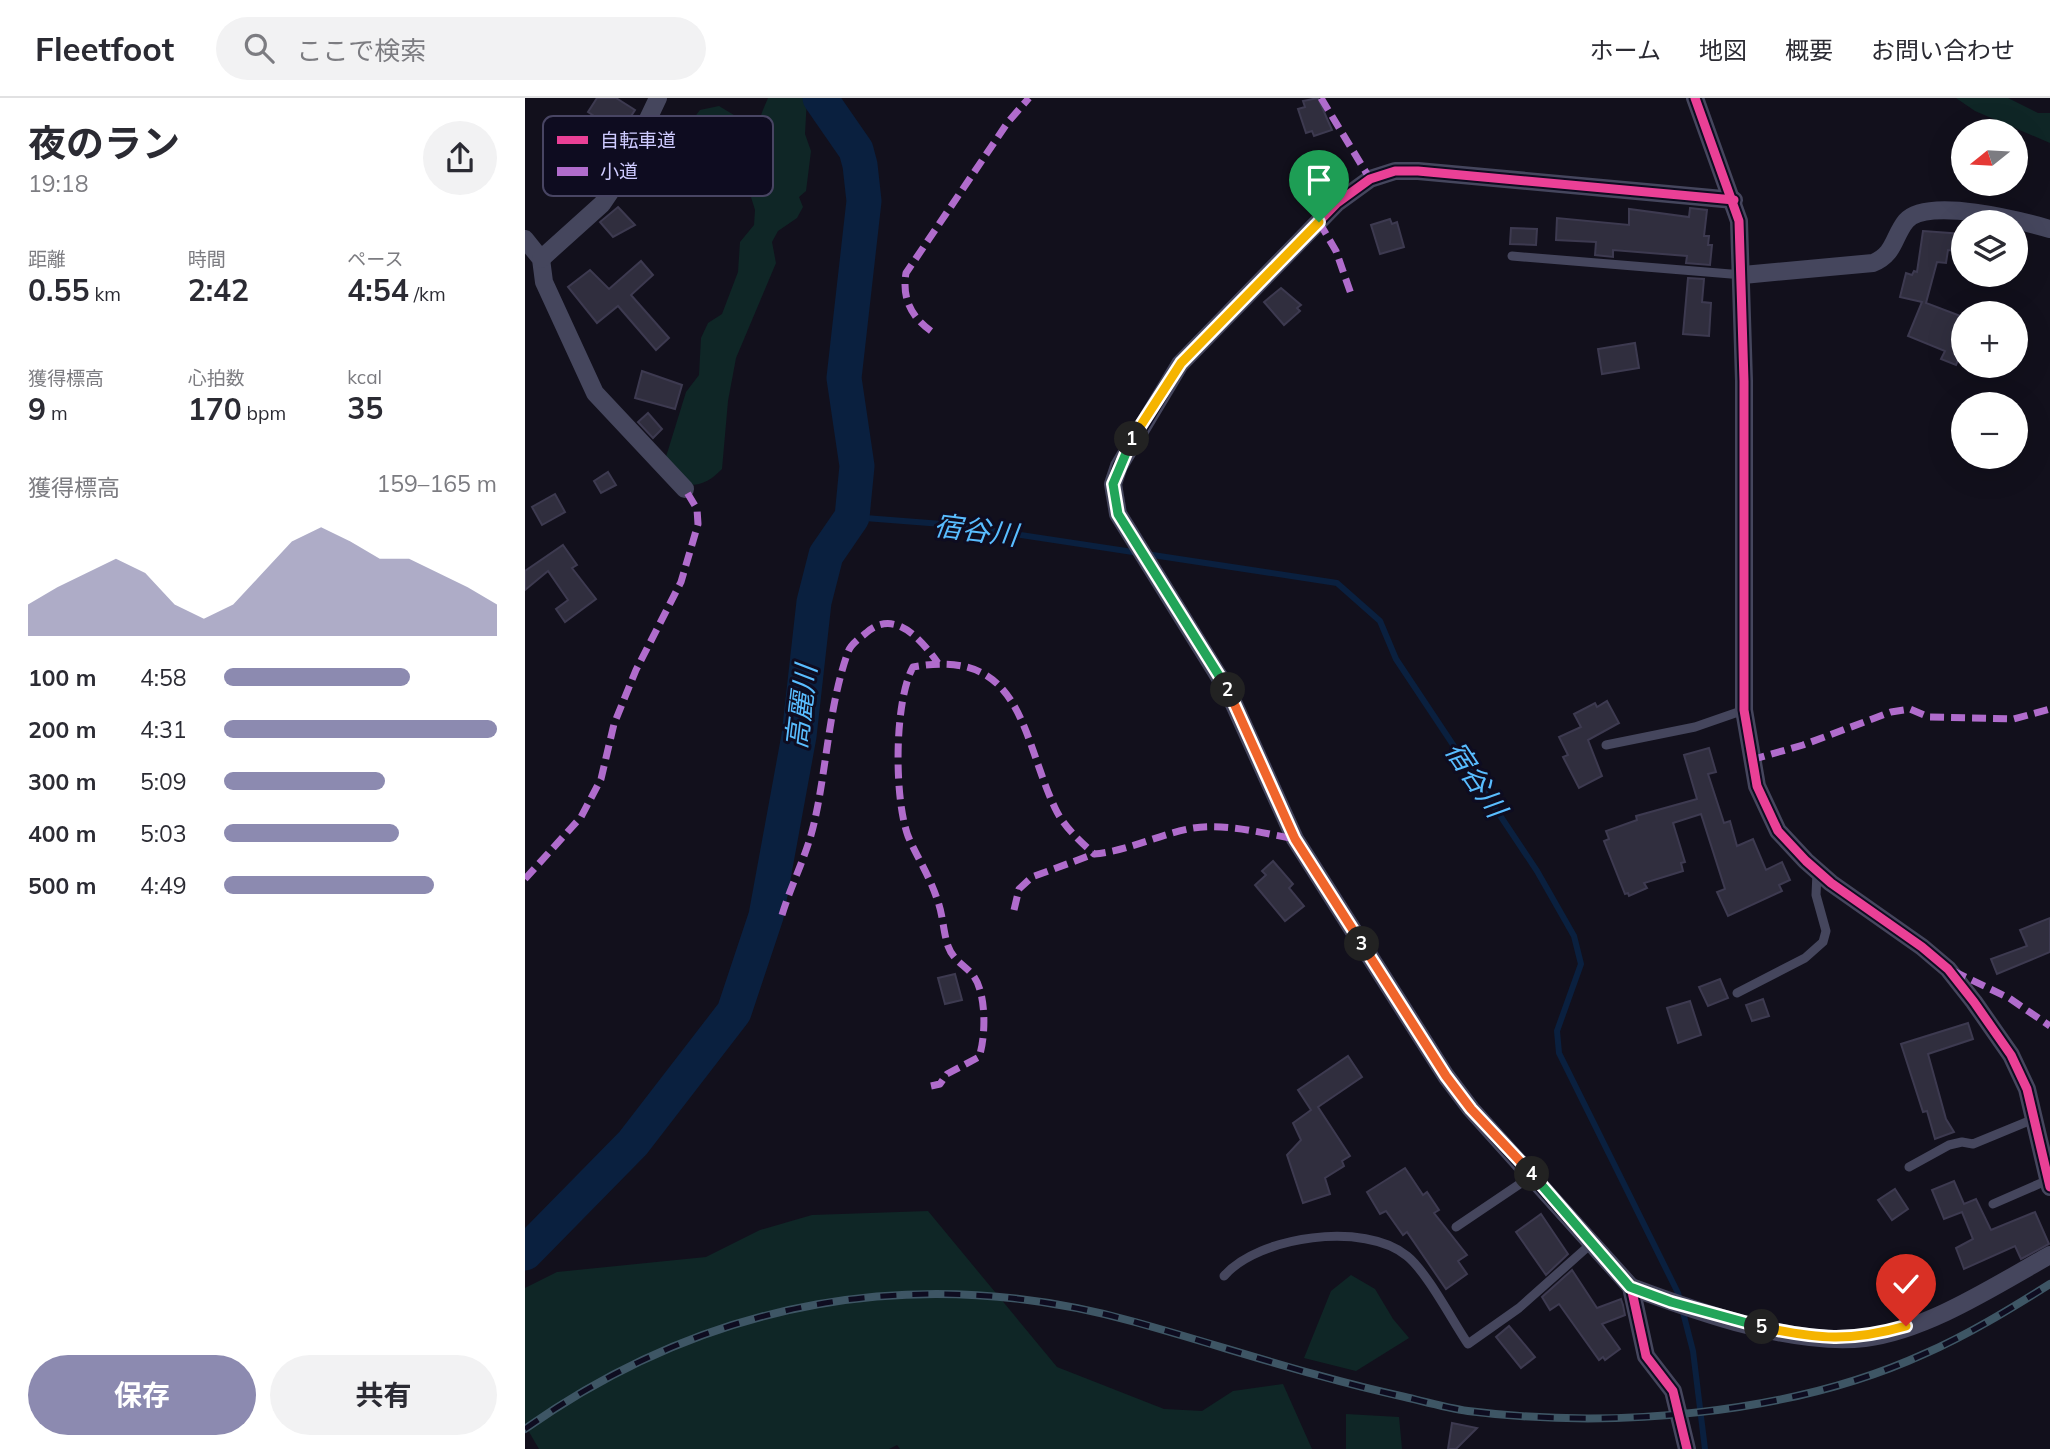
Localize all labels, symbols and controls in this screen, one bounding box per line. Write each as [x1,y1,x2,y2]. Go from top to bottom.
search box [216,17,706,80]
text: Fleetfoot [35,28,174,69]
icon: search [240,29,278,67]
text: ここで検索 [296,34,426,67]
text: ホーム [1590,35,1661,65]
text: 地図 [1699,35,1747,65]
text: 概要 [1785,35,1833,65]
text: お問い合わせ [1871,35,2015,65]
legend [543,116,773,196]
text: 夜のラン [28,119,180,167]
north arrow [1951,119,2028,196]
map controls [1951,119,2028,469]
button: share [423,121,497,195]
text: 自転車道 [600,128,676,152]
pin [1289,150,1349,222]
text: 小道 [600,159,638,183]
icon: arrive [1300,161,1338,199]
text: 19:18 [28,169,88,198]
button: layers [1951,210,2028,287]
text: 距離 [28,247,66,271]
text: 時間 [188,247,226,271]
text: ペース [347,247,403,271]
text: 0.55 [28,271,89,309]
text: 2:42 [188,271,249,309]
text: 4:54 [347,271,409,309]
text: km [89,282,121,306]
text: /km [409,282,446,306]
button: + [1951,301,2028,378]
text: kcal [347,365,382,389]
text: 獲得標高 [28,366,104,390]
text: 心拍数 [188,366,245,390]
text: 35 [347,389,383,427]
text: 9 [28,390,46,428]
text: 170 [188,390,242,428]
button: − [1951,392,2028,469]
text: m [46,401,68,425]
text: bpm [242,401,286,425]
pin: 1 [1115,422,1149,456]
text: 1 [1126,426,1137,450]
text: 159–165 m [376,469,497,498]
text: 獲得標高 [28,473,120,502]
water label: 宿谷川 [932,507,1023,552]
water label: 高麗川 [778,660,823,751]
text: 100 m [28,663,96,692]
text: 4:58 [140,663,187,692]
pin: 2 [1211,672,1245,708]
text: 2 [1222,677,1233,701]
text: 200 m [28,715,96,744]
text: 4:31 [140,715,187,744]
water label: 宿谷川 [1438,734,1516,826]
text: 300 m [28,767,96,796]
text: 5:09 [140,767,187,796]
text: 400 m [28,819,96,848]
text: 5:03 [140,819,187,848]
text: 500 m [28,871,96,900]
text: 4:49 [140,871,187,900]
pin: 3 [1345,926,1379,962]
text: 3 [1356,931,1367,955]
pin: 4 [1515,1156,1549,1192]
text: 4 [1526,1161,1537,1185]
pin [1876,1254,1936,1326]
icon: check [1887,1265,1925,1303]
pin: 5 [1745,1310,1779,1344]
text: 5 [1756,1314,1767,1338]
button: 保存 [28,1355,256,1435]
button: 共有 [270,1355,497,1435]

